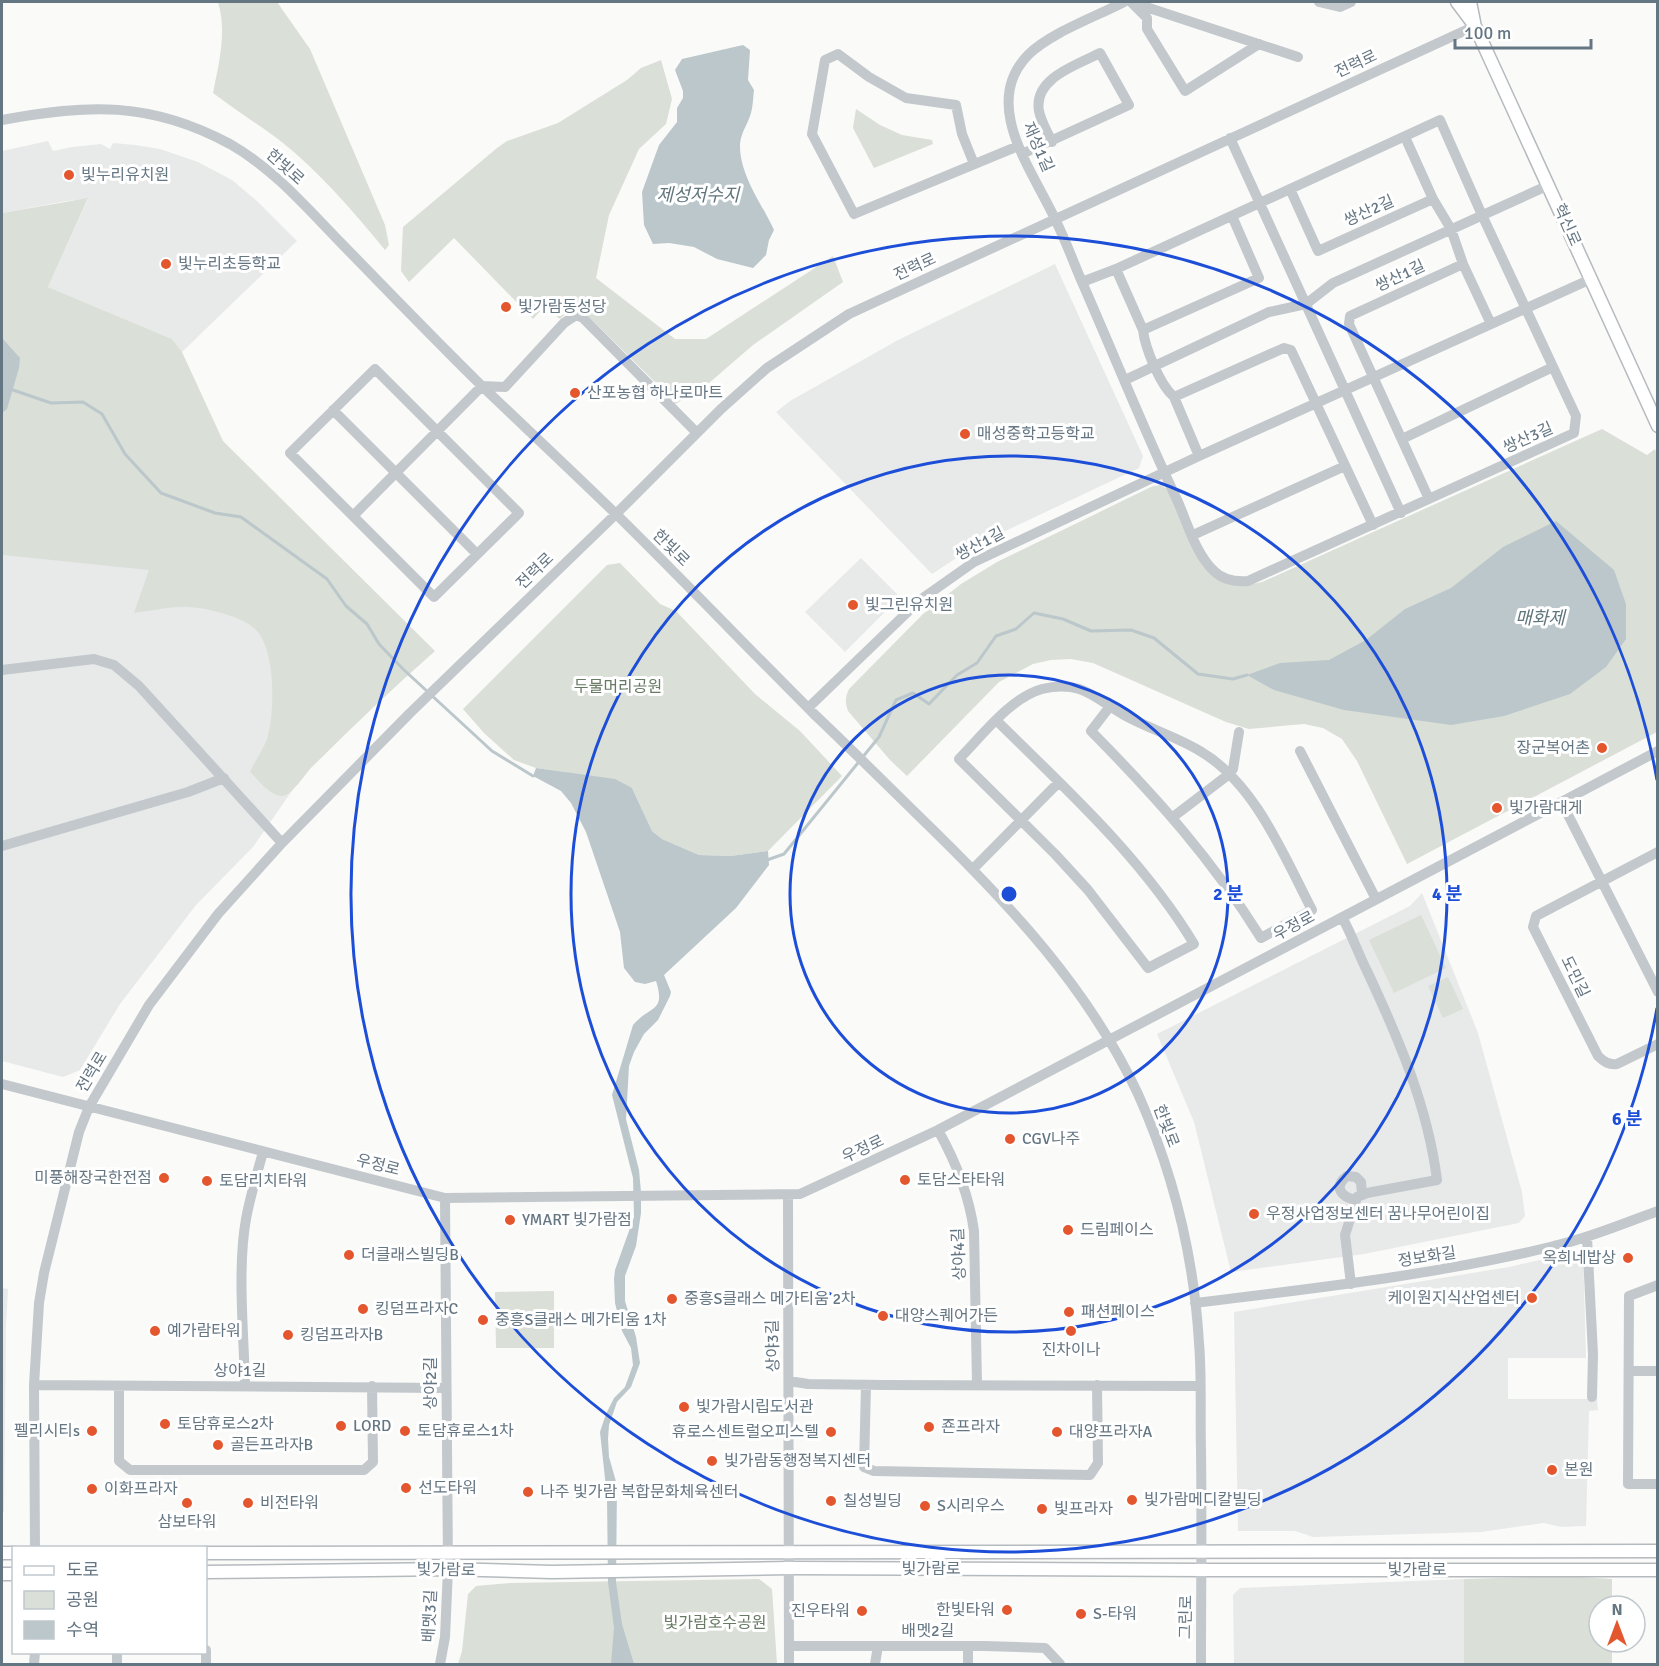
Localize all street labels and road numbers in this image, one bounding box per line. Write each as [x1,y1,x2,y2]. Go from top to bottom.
street label: 전력로 [1332,45,1380,82]
street label: 재성1길 [1018,119,1058,175]
street label: 한빛로 [262,145,308,189]
street label: 쌍산2길 [1341,191,1397,231]
street label: 혁신로 [1549,201,1585,249]
street label: 전력로 [891,248,939,285]
street label: 쌍산1길 [1372,256,1428,296]
street label: 쌍산3길 [1500,418,1556,458]
street label: 쌍산1길 [952,523,1008,565]
street label: 한빛로 [648,525,694,571]
street label: 전력로 [512,548,558,594]
street label: 우정로 [1270,907,1318,945]
street label: 도민길 [1556,953,1594,1001]
street label: 전력로 [72,1048,112,1096]
street label: 한빛로 [1149,1102,1183,1150]
street label: 우정로 [839,1130,887,1167]
street label: 우정로 [354,1150,402,1180]
street label: 상야4길 [948,1227,970,1281]
street label: 정보화길 [1396,1243,1458,1271]
street label: 상야3길 [763,1319,783,1373]
street label: 상야2길 [421,1357,441,1409]
street label: 상야1길 [214,1361,266,1381]
street label: 빛가람로 [416,1559,476,1581]
street label: 빛가람로 [902,1559,961,1579]
street label: 빛가람로 [1388,1560,1447,1580]
street label: 배멧3길 [419,1589,441,1643]
street label: 그린로 [1176,1594,1196,1639]
street label: 배멧2길 [902,1621,954,1641]

